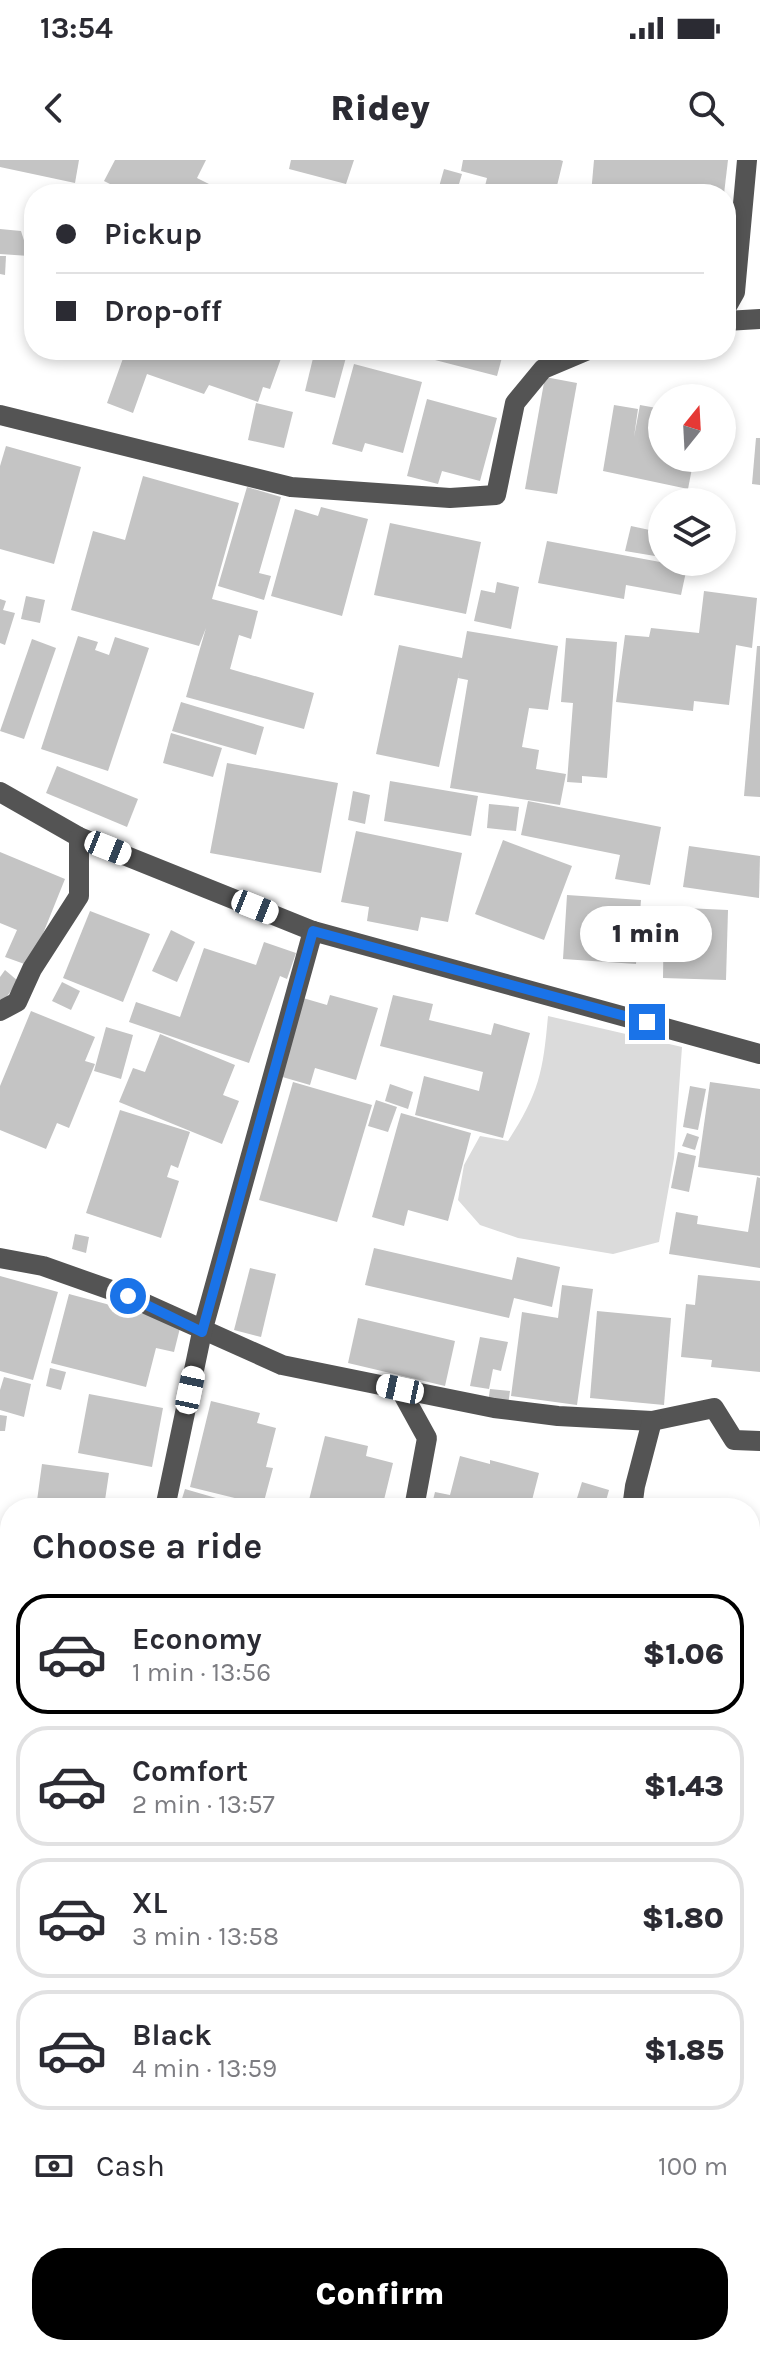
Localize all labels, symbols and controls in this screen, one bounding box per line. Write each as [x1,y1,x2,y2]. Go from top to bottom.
text: 13:54 [40,10,113,46]
icon: back [32,86,76,130]
icon: search [684,86,728,130]
text: Ridey [330,87,430,129]
text: Pickup [104,216,202,252]
text: Drop-off [104,293,222,329]
north arrow [648,384,736,472]
map controls [648,384,736,576]
button: layers [648,488,736,576]
car [81,828,135,868]
car [228,887,282,927]
callout: 1 min [581,906,713,962]
text: 1 min [612,918,680,949]
route end [629,1004,665,1040]
route start [110,1278,146,1314]
car [173,1364,207,1416]
car [374,1372,426,1406]
text: Choose a ride [32,1525,262,1567]
icon: car [36,1618,108,1690]
text: Economy [132,1621,262,1657]
text: $1.06 [643,1636,724,1672]
text: 1 min · 13:56 [132,1657,271,1688]
icon: car [36,1750,108,1822]
text: Comfort [132,1753,248,1789]
text: $1.43 [644,1768,724,1804]
text: 2 min · 13:57 [132,1789,275,1820]
icon: car [36,1882,108,1954]
text: XL [132,1885,167,1921]
text: $1.80 [642,1900,724,1936]
text: 3 min · 13:58 [132,1921,279,1952]
icon: car [36,2014,108,2086]
text: Black [132,2017,212,2053]
text: $1.85 [644,2032,724,2068]
text: 4 min · 13:59 [132,2053,277,2084]
icon: cash [32,2144,76,2188]
text: Cash [96,2148,165,2184]
text: 100 m [658,2151,728,2182]
button: Confirm [32,2248,728,2340]

